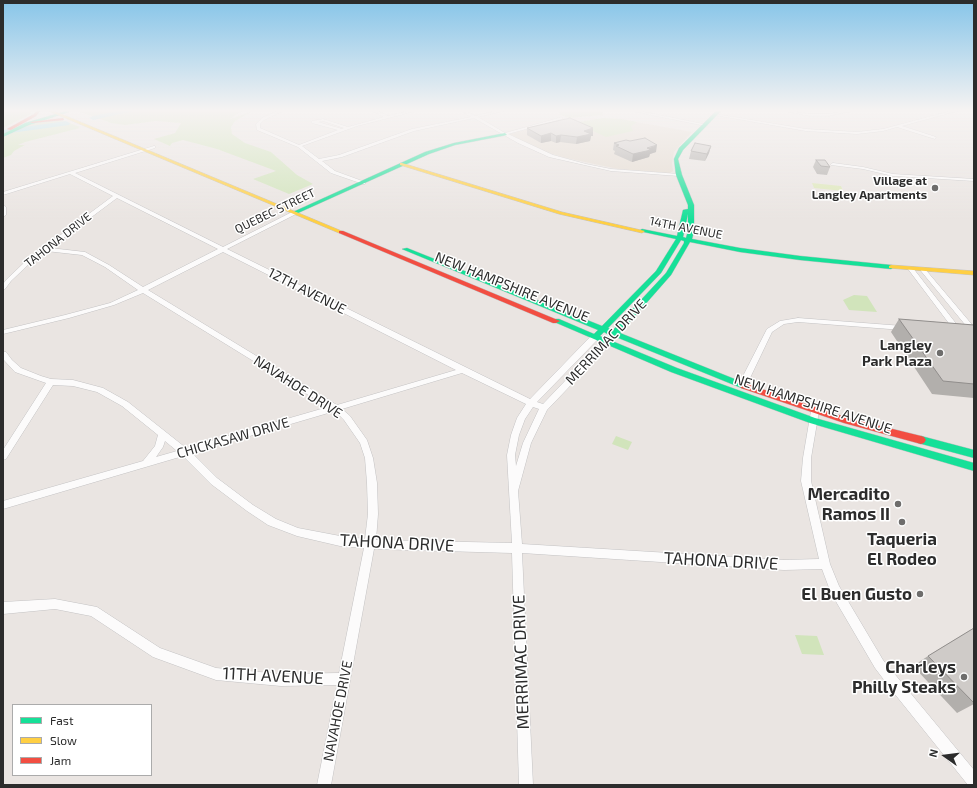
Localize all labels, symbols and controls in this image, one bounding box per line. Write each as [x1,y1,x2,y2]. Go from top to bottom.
place label: Village at Langley Apartments [812,174,927,202]
marker: Village at Langley Apartments [930,183,940,193]
street label: QUEBEC STREET [232,185,318,237]
street label: TAHONA DRIVE [22,209,94,271]
street label: 14TH AVENUE [648,214,724,242]
street label: NEW HAMPSHIRE AVENUE [432,248,592,326]
street label: 12TH AVENUE [265,264,349,318]
street label: MERRIMAC DRIVE [562,296,650,388]
place label: Langley Park Plaza [862,337,932,370]
marker: Langley Park Plaza [935,348,945,358]
street label: NAVAHOE DRIVE [250,352,346,422]
street label: NEW HAMPSHIRE AVENUE [732,371,894,437]
street label: CHICKASAW DRIVE [175,414,291,462]
place label: Mercadito Ramos II [808,484,890,524]
marker: Mercadito Ramos II [893,499,903,509]
marker: Taqueria El Rodeo [897,517,907,527]
place label: Taqueria El Rodeo [867,529,937,569]
street label: TAHONA DRIVE [339,530,455,556]
street label: TAHONA DRIVE [663,548,779,574]
place label: El Buen Gusto [801,584,912,604]
marker: El Buen Gusto [915,589,925,599]
street label: MERRIMAC DRIVE [508,594,534,730]
place label: Charleys Philly Steaks [852,657,956,697]
street label: NAVAHOE DRIVE [320,659,356,763]
street label: 11TH AVENUE [222,663,324,689]
marker: Charleys Philly Steaks [959,672,969,682]
legend [12,704,152,776]
text: Fast [50,713,73,727]
text: Slow [50,733,77,747]
north arrow [925,736,965,776]
text: N [926,748,940,758]
text: Jam [50,753,71,767]

